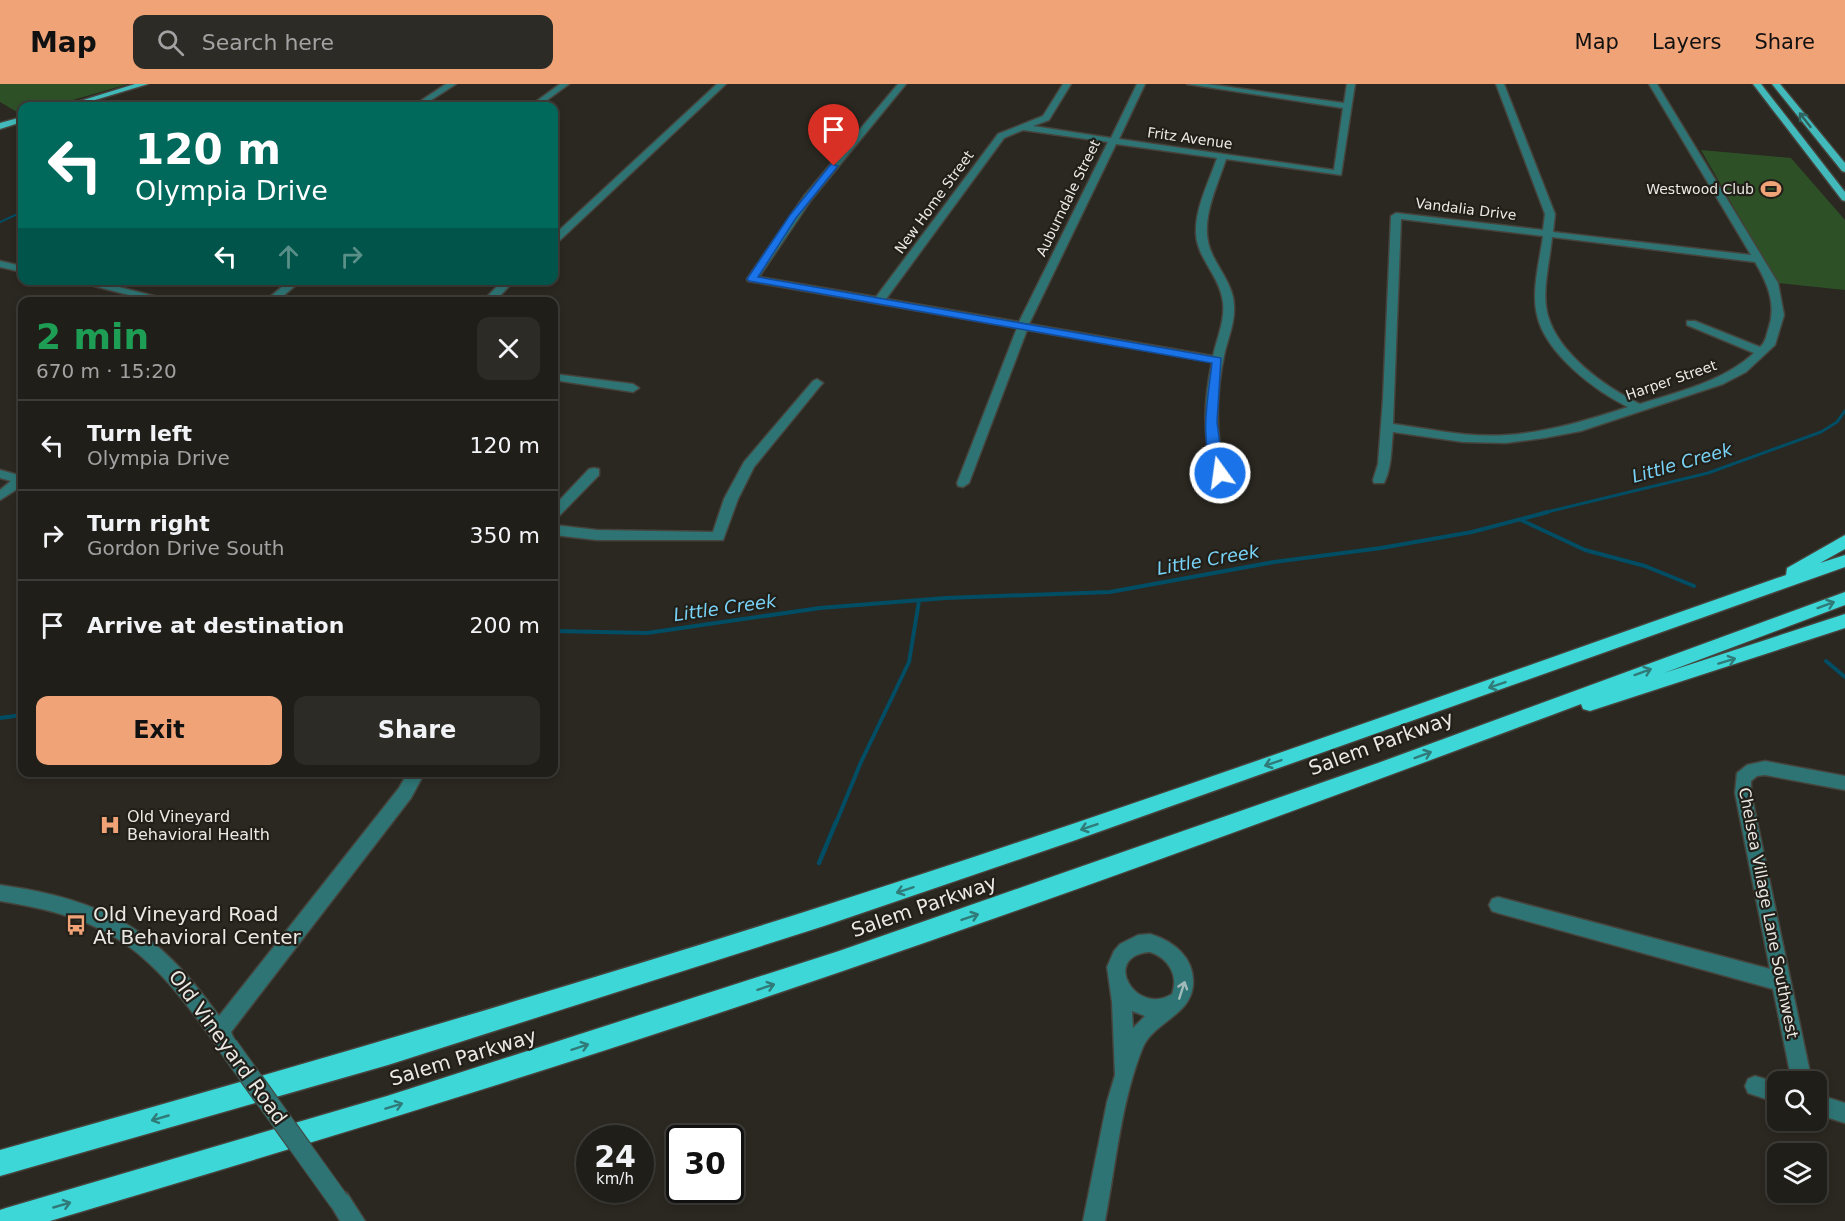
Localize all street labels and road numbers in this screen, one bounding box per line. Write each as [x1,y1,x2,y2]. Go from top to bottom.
street label: Fritz Avenue [1146,124,1234,152]
street label: Auburndale Street [1033,137,1103,259]
street label: New Home Street [891,147,977,257]
street label: Vandalia Drive [1415,195,1517,223]
street label: Harper Street [1623,357,1719,403]
street label: Salem Parkway [1305,706,1457,780]
street label: Chelsea Village Lane Southwest [1735,786,1802,1040]
street label: Salem Parkway [848,870,1000,942]
street label: Old Vineyard Road [164,965,292,1129]
street label: Salem Parkway [387,1023,539,1091]

